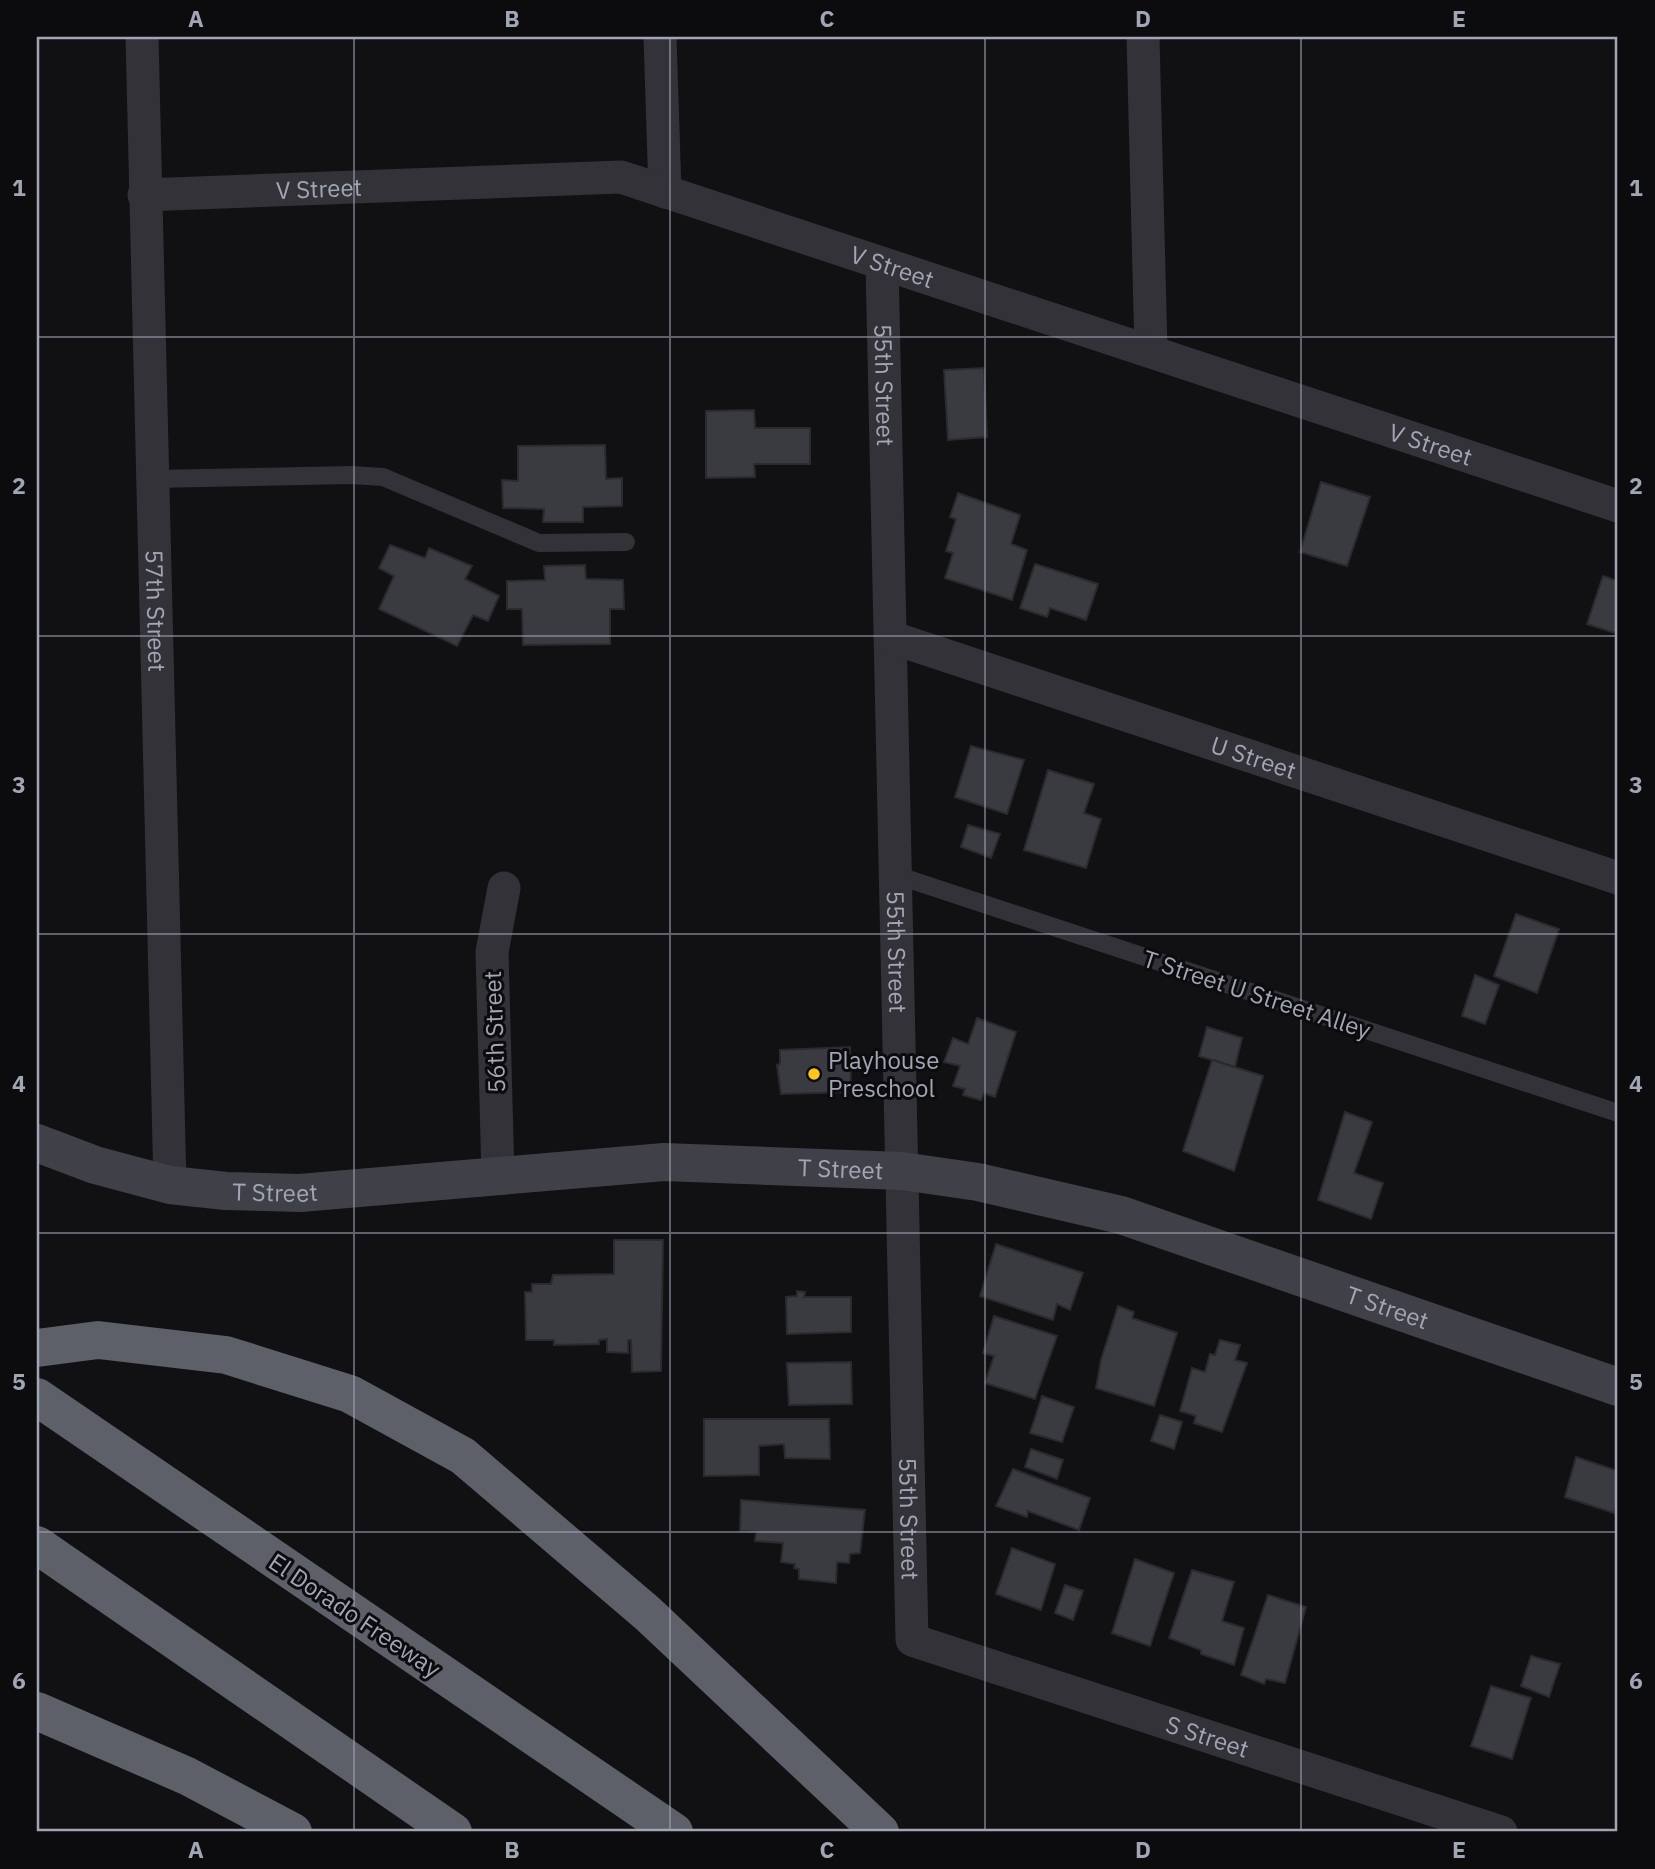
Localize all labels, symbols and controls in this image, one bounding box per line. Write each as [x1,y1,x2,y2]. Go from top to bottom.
text: A [188,3,204,33]
text: B [504,3,520,33]
text: C [820,3,835,33]
text: D [1135,3,1151,33]
text: E [1452,3,1466,33]
street label: V Street [275,171,363,206]
text: 1 [12,172,26,202]
text: 1 [1629,172,1643,202]
street label: V Street [846,238,938,295]
street label: 55th Street [867,323,902,447]
street label: V Street [1385,415,1477,473]
text: 2 [12,470,26,500]
text: 2 [1629,470,1643,500]
street label: 57th Street [139,549,173,672]
street label: U Street [1207,728,1300,786]
text: 3 [12,769,26,799]
text: 3 [1629,769,1643,799]
street label: 55th Street [880,890,914,1013]
street label: T Street U Street Alley [1139,942,1375,1046]
street label: 56th Street [476,970,512,1094]
place label: Playhouse Preschool [828,1044,939,1104]
marker: Playhouse Preschool [806,1066,822,1082]
text: 4 [12,1068,26,1098]
text: 4 [1629,1068,1643,1098]
street label: T Street [797,1151,884,1186]
street label: T Street [232,1175,319,1209]
street label: T Street [1342,1278,1433,1336]
text: 5 [12,1366,26,1396]
text: 5 [1629,1366,1643,1396]
street label: 55th Street [892,1457,927,1580]
street label: El Dorado Freeway [263,1546,447,1684]
text: 6 [12,1665,26,1695]
text: 6 [1629,1665,1643,1695]
street label: S Street [1162,1708,1253,1765]
text: A [188,1834,204,1864]
text: B [504,1834,520,1864]
text: C [820,1834,835,1864]
text: D [1135,1834,1151,1864]
text: E [1452,1834,1466,1864]

